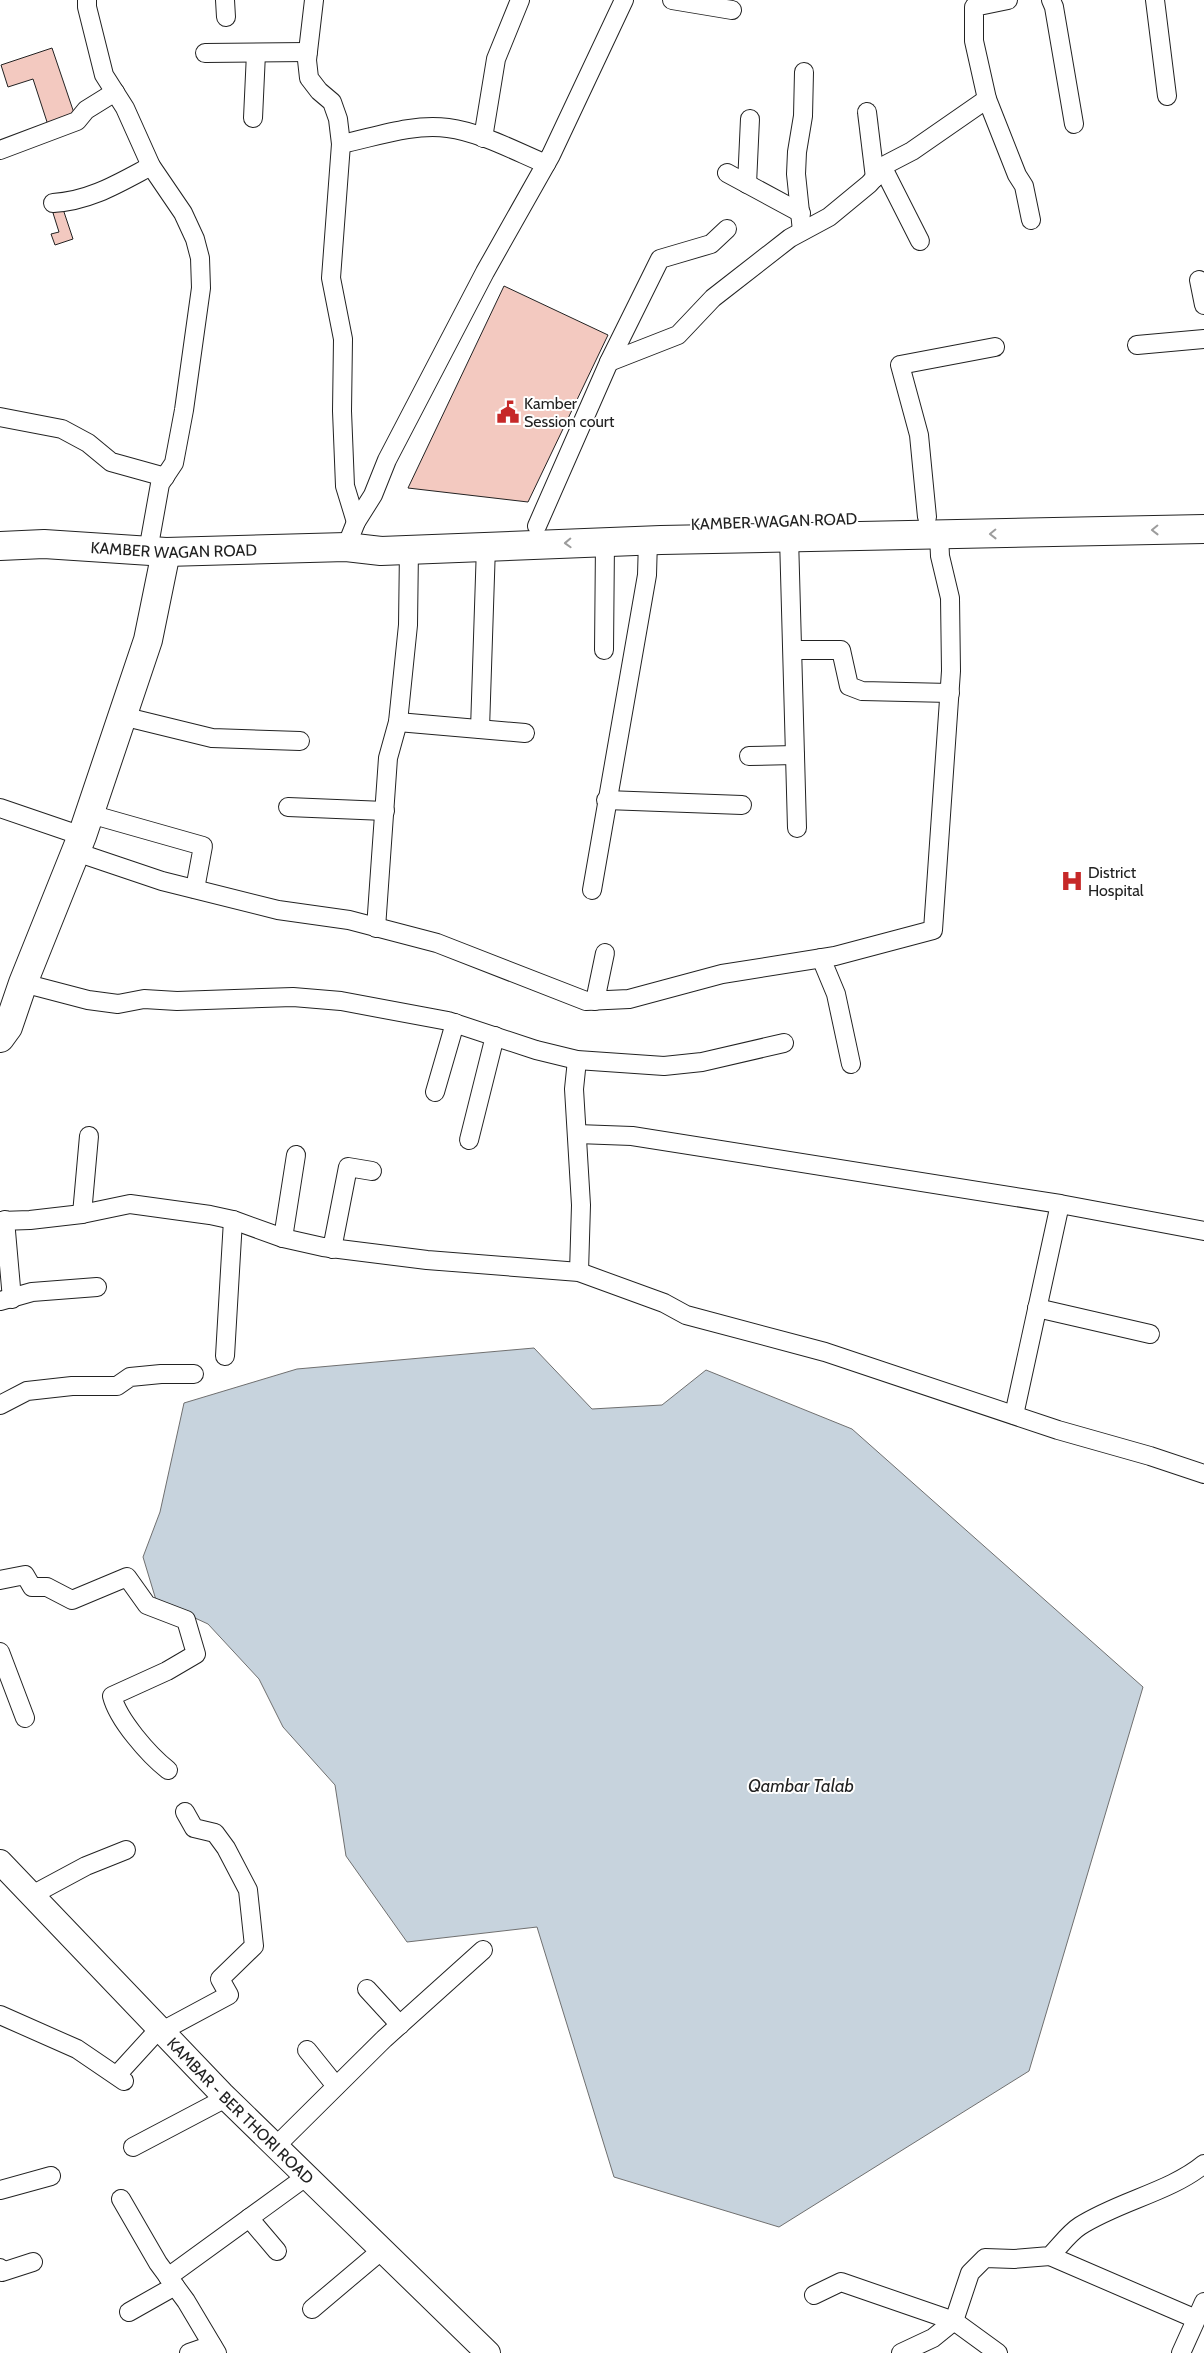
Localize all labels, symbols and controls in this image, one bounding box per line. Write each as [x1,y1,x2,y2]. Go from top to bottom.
place label: Kamber Session court [524,394,615,431]
public building icon: Kamber Session court [495,399,521,425]
street label: KAMBER WAGAN ROAD [691,509,858,534]
one-way arrow [1151,525,1159,535]
one-way arrow [989,529,996,539]
street label: KAMBER WAGAN ROAD [90,538,257,562]
one-way arrow [564,538,572,549]
place label: District Hospital [1088,863,1144,900]
hospital icon: District Hospital [1059,868,1085,894]
water label: Qambar Talab [748,1775,854,1797]
street label: KAMBAR - BER THORI ROAD [163,2034,318,2188]

